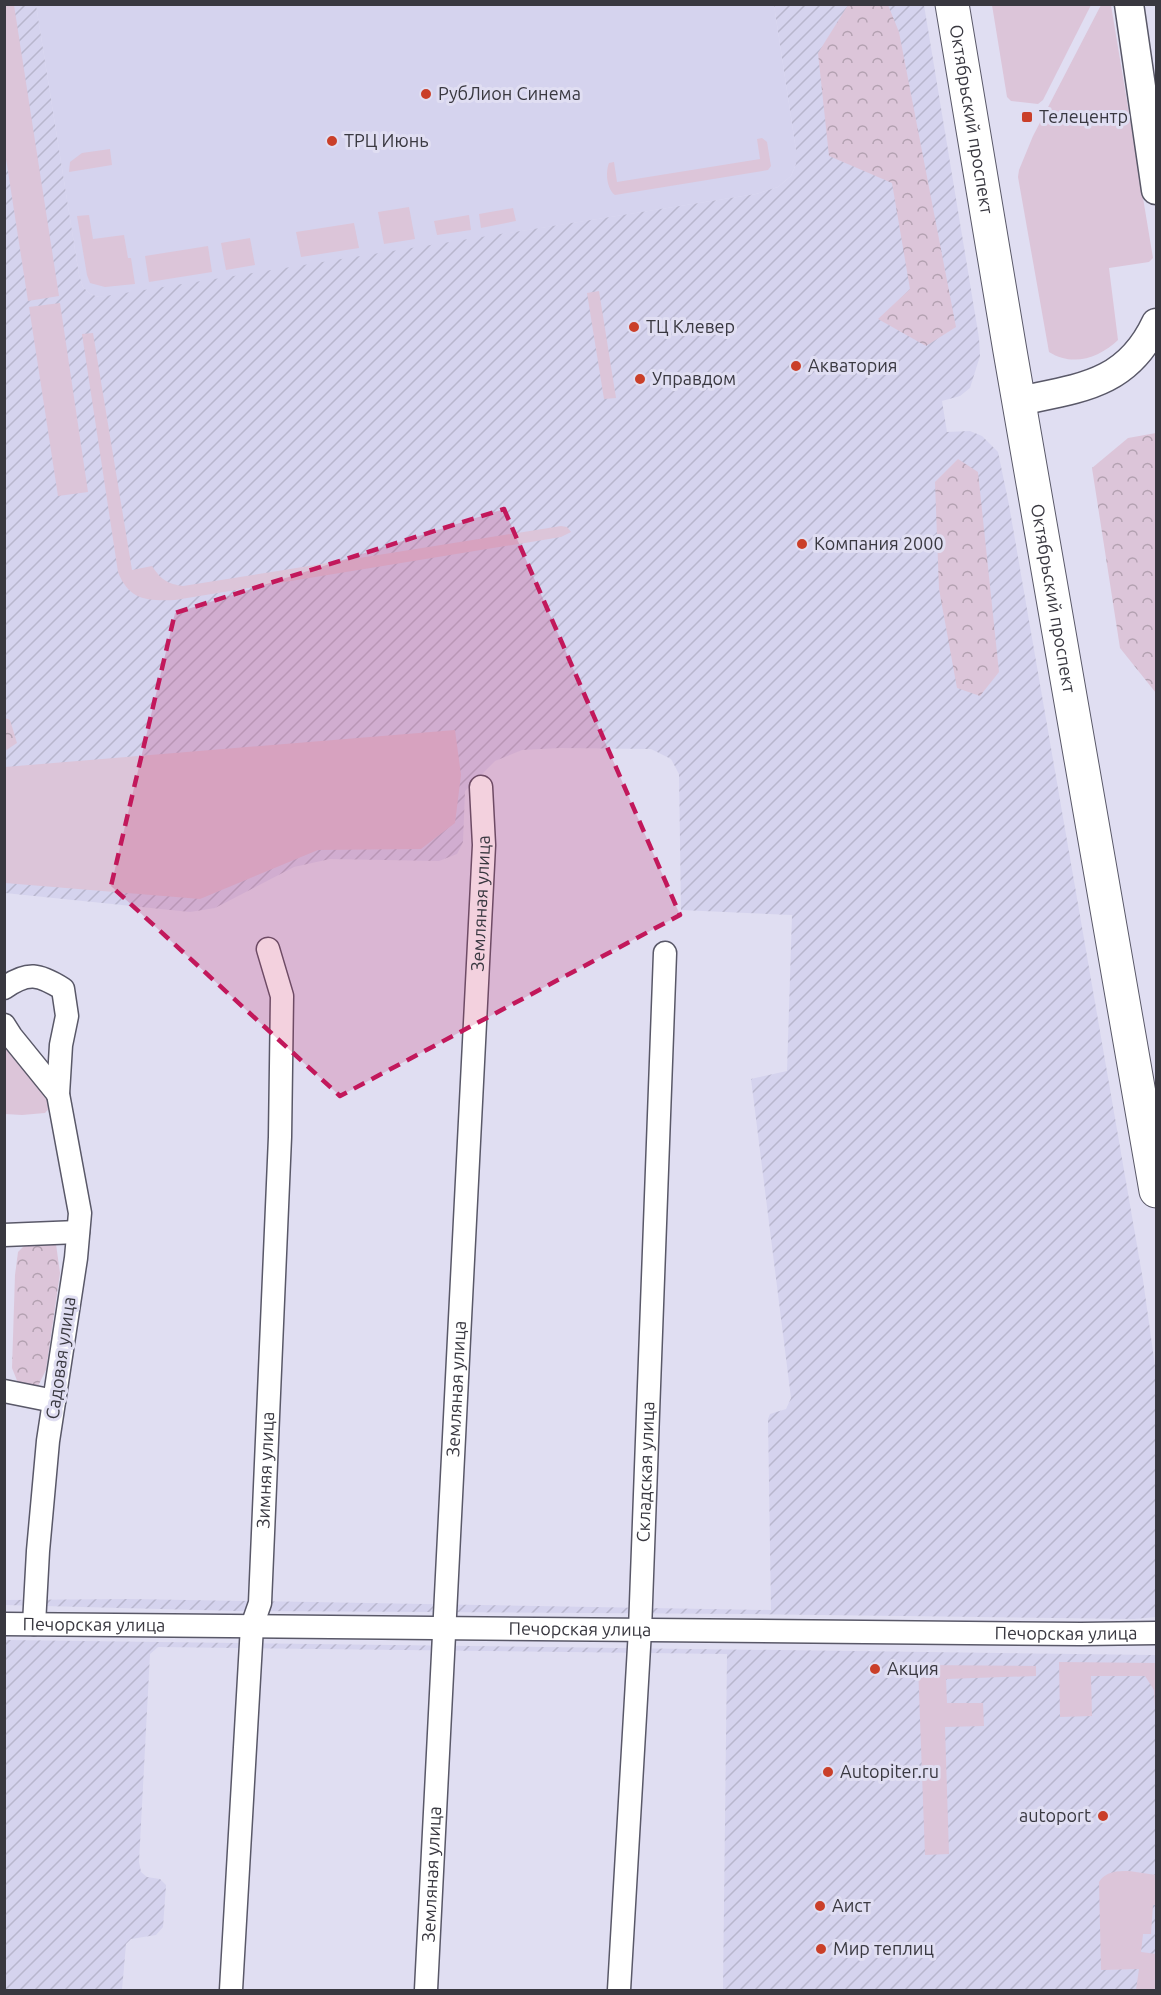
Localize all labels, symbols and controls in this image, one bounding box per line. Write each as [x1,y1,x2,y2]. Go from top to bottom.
street label: Октябрьский проспект [947,23,998,215]
place label: РубЛион Синема [438,83,581,103]
marker: РубЛион Синема [419,87,433,101]
place label: Телецентр [1039,106,1128,126]
marker: Телецентр [1020,110,1034,124]
place label: ТРЦ Июнь [344,130,429,150]
marker: ТРЦ Июнь [325,134,339,148]
place label: ТЦ Клевер [646,316,735,336]
marker: ТЦ Клевер [627,320,641,334]
place label: Акватория [808,355,898,375]
marker: Акватория [789,359,803,373]
place label: Управдом [652,368,736,388]
marker: Управдом [633,372,647,386]
street label: Октябрьский проспект [1028,502,1080,695]
place label: Компания 2000 [814,533,944,553]
marker: Компания 2000 [795,537,809,551]
street label: Земляная улица [467,835,493,972]
street label: Садовая улица [42,1295,79,1420]
street label: Земляная улица [442,1320,469,1457]
street label: Складская улица [632,1401,657,1543]
street label: Зимняя улица [252,1411,277,1529]
street label: Печорская улица [22,1613,166,1634]
street label: Печорская улица [508,1618,652,1639]
street label: Печорская улица [994,1622,1138,1643]
place label: Акция [887,1658,939,1678]
marker: Акция [868,1662,882,1676]
place label: Autopiter.ru [840,1761,939,1781]
marker: Autopiter.ru [821,1765,835,1779]
place label: autoport [1019,1805,1091,1825]
street label: Земляная улица [417,1806,444,1943]
marker: autoport [1096,1809,1110,1823]
place label: Аист [832,1895,871,1915]
marker: Аист [813,1899,827,1913]
place label: Мир теплиц [833,1938,934,1958]
marker: Мир теплиц [814,1942,828,1956]

